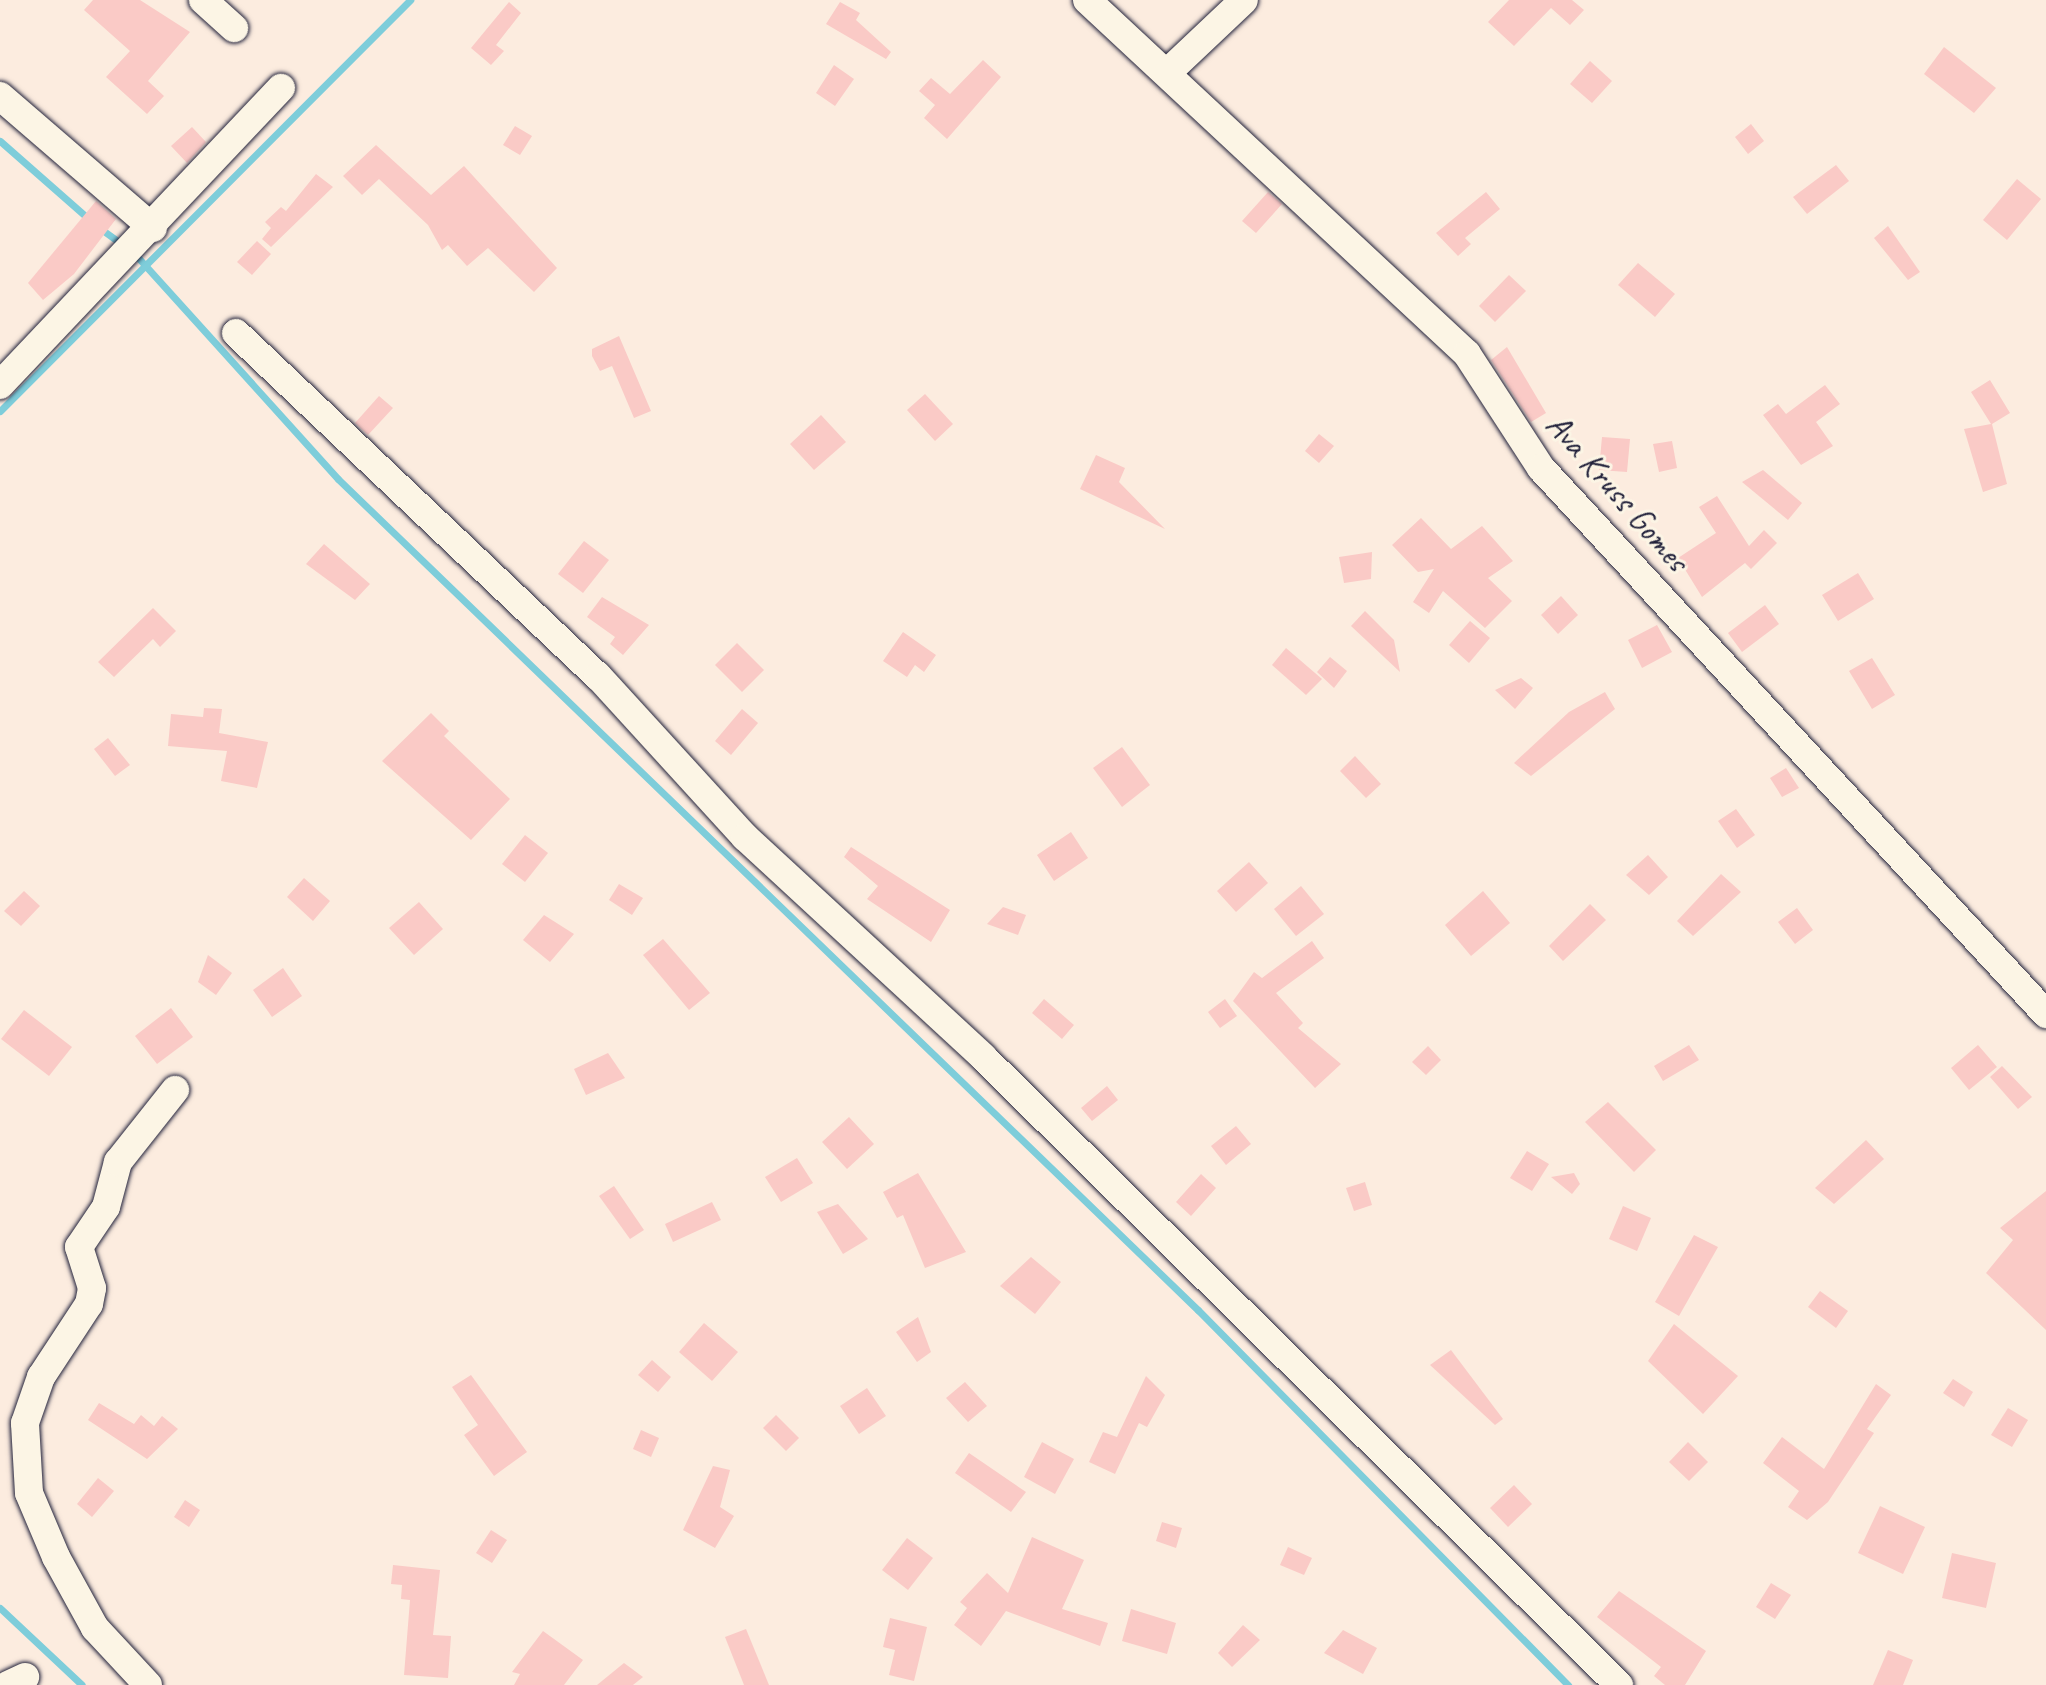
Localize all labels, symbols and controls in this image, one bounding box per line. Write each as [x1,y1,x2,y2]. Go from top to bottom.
street label: Ava Kruss Gomes [1539,405,1697,579]

